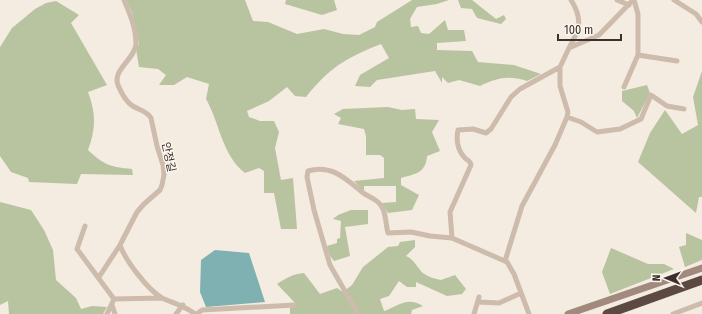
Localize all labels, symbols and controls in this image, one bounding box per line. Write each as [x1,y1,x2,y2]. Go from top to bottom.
scale bar [558,16,621,42]
text: 100 m [564,23,593,37]
street label: 안정길 [159,141,178,173]
north arrow [646,258,686,298]
text: N [650,274,663,281]

